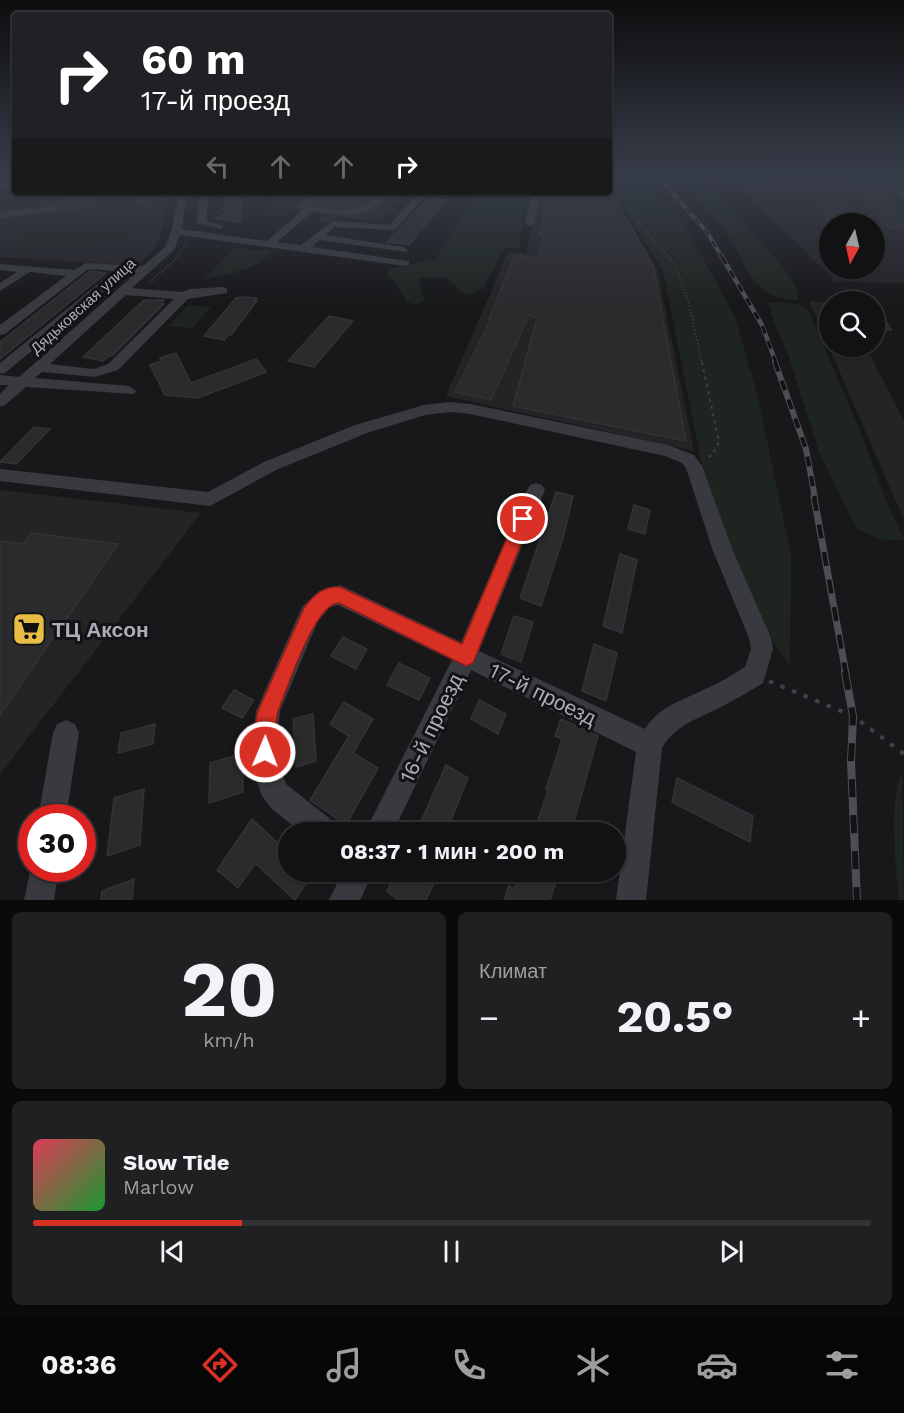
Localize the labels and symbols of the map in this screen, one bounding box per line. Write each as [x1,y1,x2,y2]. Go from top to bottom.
north arrow [819,213,885,279]
street label: Дядьковская улица [27,254,140,358]
pin [497,493,548,544]
supermarket icon: ТЦ Аксон [11,611,47,647]
place label: ТЦ Аксон [52,617,149,642]
street label: 17-й проезд [485,657,601,731]
street label: 16-й проезд [394,670,468,786]
position arrow [233,720,297,784]
speed limit sign: 30 [18,804,96,882]

